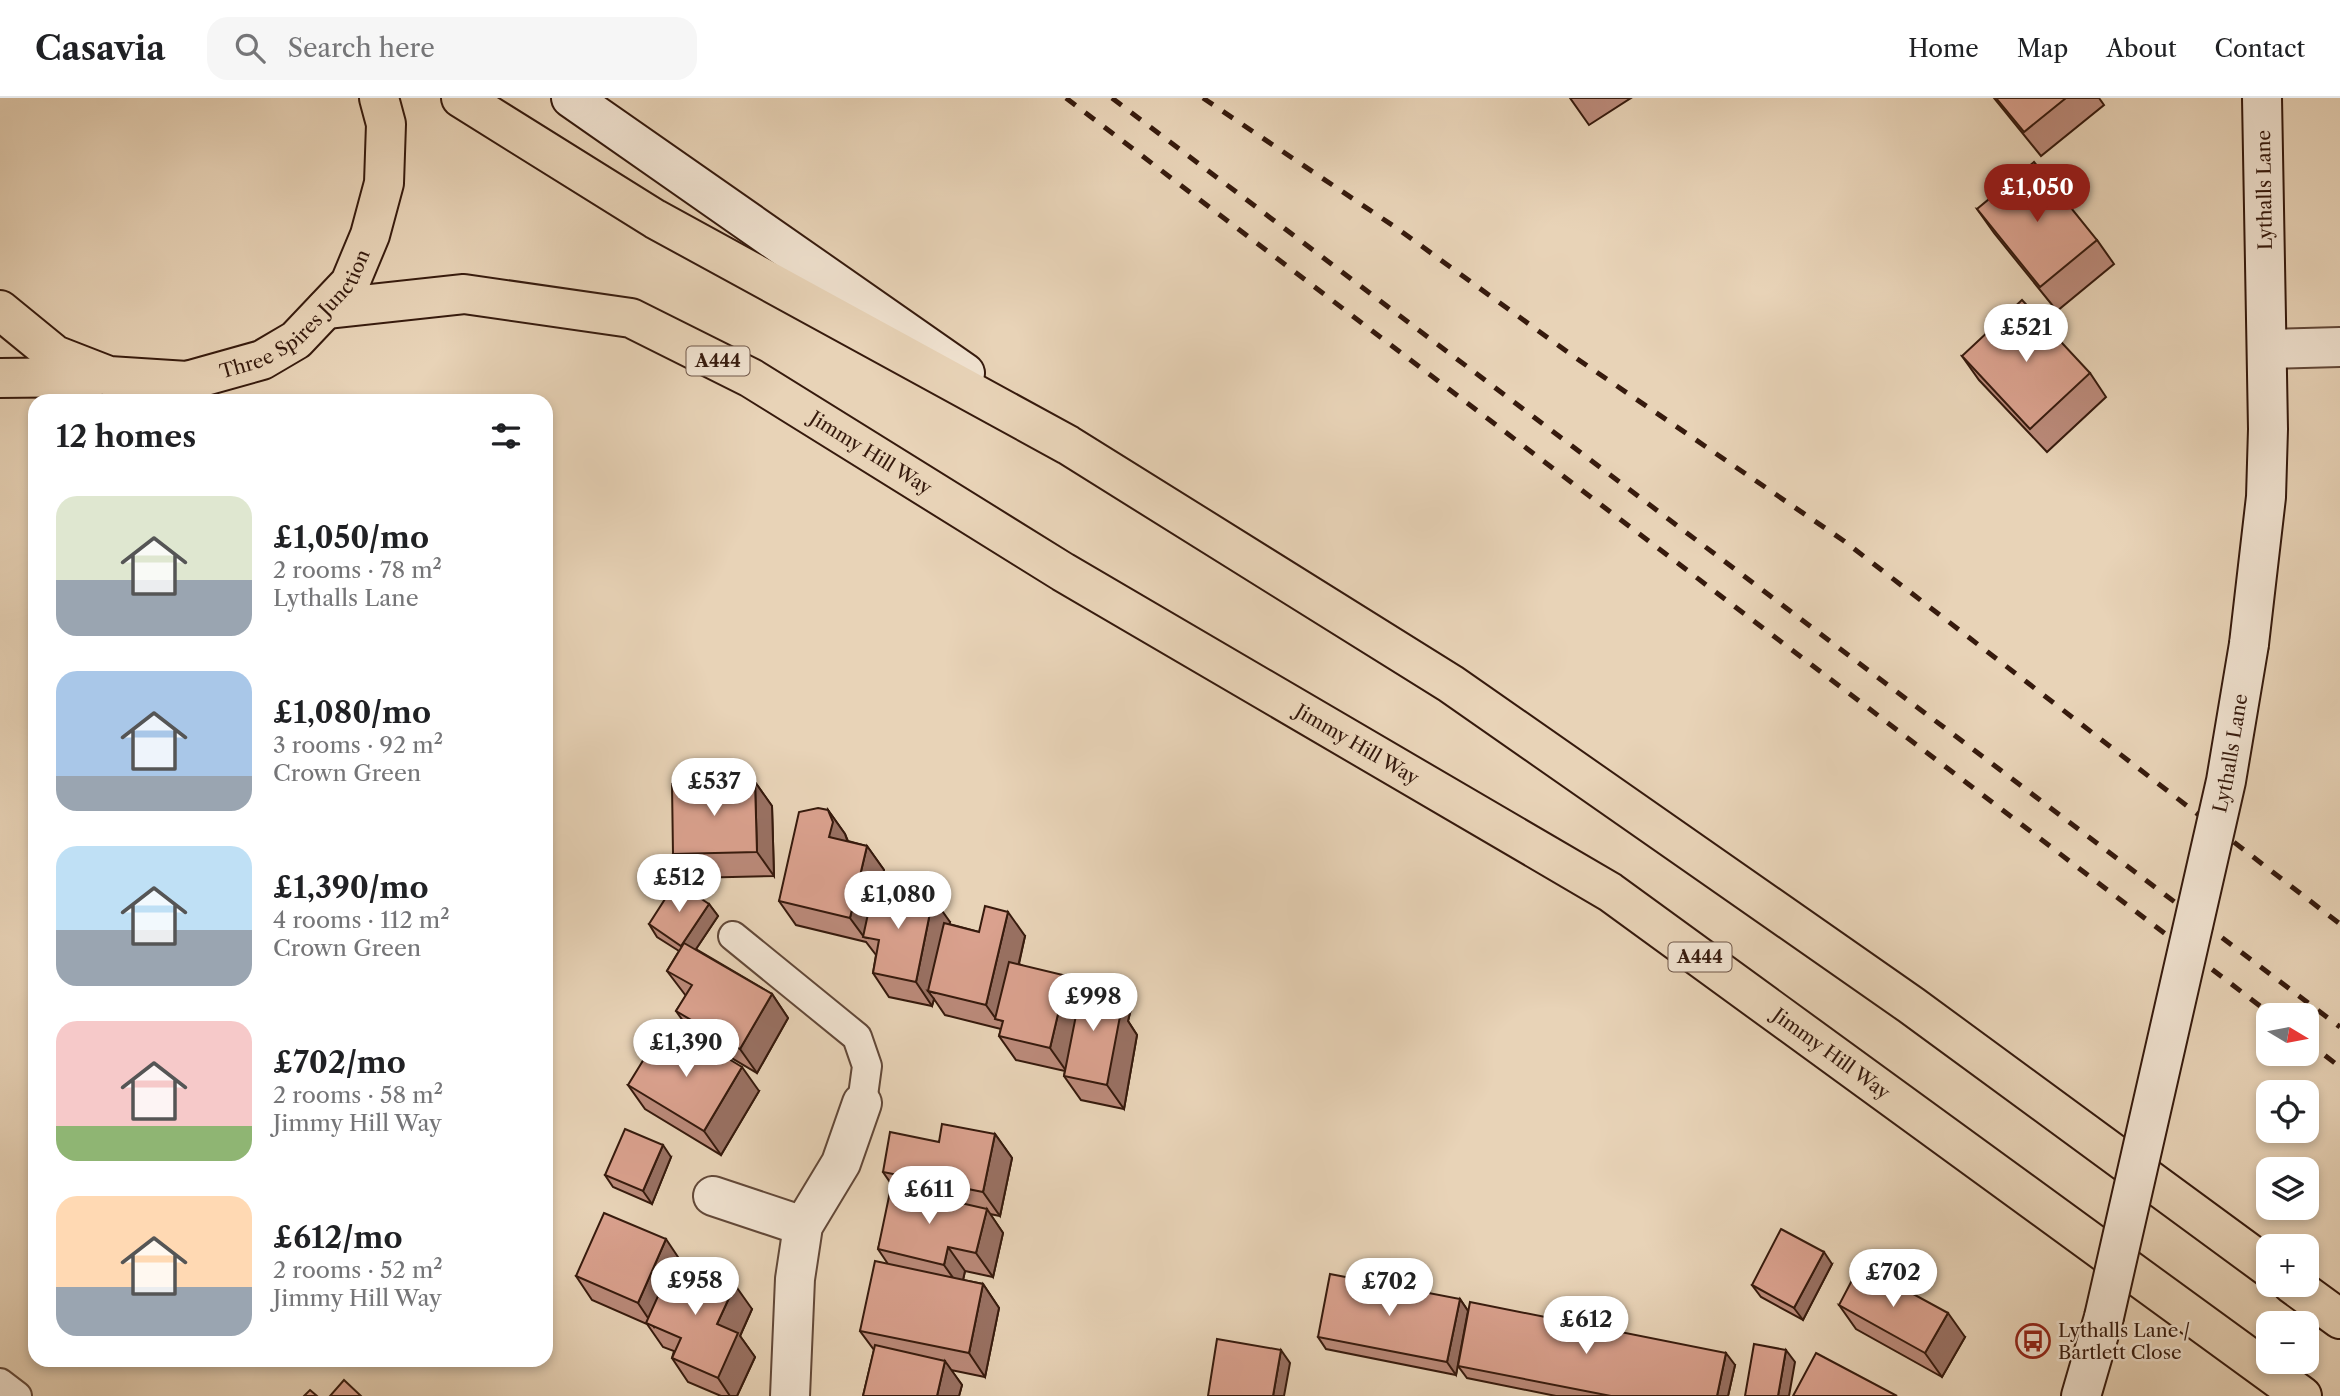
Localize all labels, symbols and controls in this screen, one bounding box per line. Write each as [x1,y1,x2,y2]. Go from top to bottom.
search box [207,17,697,80]
text: Casavia [35,28,165,69]
icon: search [231,29,269,67]
text: Search here [287,32,435,64]
text: Home [1908,34,1979,63]
text: Map [2017,34,2068,63]
text: About [2106,34,2177,63]
text: Contact [2215,34,2305,63]
street label: Lythalls Lane [2252,130,2277,250]
pin: £1,050 [1980,164,2094,224]
text: £1,050 [2000,173,2074,201]
street label: Three Spires Junction [217,246,375,383]
pin: £521 [1985,304,2067,364]
text: £521 [2000,313,2052,341]
road number: A444 [686,346,750,376]
street label: Jimmy Hill Way [803,405,936,500]
icon: filters [487,417,525,455]
text: 12 homes [56,418,196,455]
text: £1,050/mo [273,519,429,556]
icon: home [112,524,196,608]
text: 2 rooms · 78 m² [273,556,442,584]
text: Lythalls Lane [273,584,419,612]
street label: Lythalls Lane [2208,692,2252,815]
text: £1,080/mo [273,694,431,731]
street label: Jimmy Hill Way [1288,698,1423,790]
icon: home [112,699,196,783]
text: 3 rooms · 92 m² [273,731,443,759]
pin: £537 [673,758,755,818]
text: Crown Green [273,759,421,787]
text: £537 [687,767,741,795]
pin: £512 [638,854,720,914]
text: £512 [653,863,705,891]
text: £1,390/mo [273,869,429,906]
pin: £1,080 [841,872,955,931]
icon: home [112,874,196,958]
text: £1,080 [860,880,936,908]
text: 4 rooms · 112 m² [273,906,450,934]
text: Crown Green [273,934,421,962]
road number: A444 [1668,942,1732,972]
pin: £998 [1052,974,1134,1033]
text: £998 [1064,982,1122,1010]
street label: Jimmy Hill Way [1766,1002,1895,1104]
north arrow [2256,1003,2319,1066]
map controls [2256,1003,2319,1374]
pin: £1,390 [629,1020,743,1079]
text: £1,390 [649,1028,723,1056]
text: £702/mo [273,1044,406,1081]
icon: home [112,1049,196,1133]
button: locate [2256,1080,2319,1143]
text: 2 rooms · 58 m² [273,1081,443,1109]
text: Jimmy Hill Way [273,1109,442,1137]
button: layers [2256,1157,2319,1220]
pin: £611 [888,1166,970,1226]
text: £611 [904,1175,954,1203]
text: £612/mo [273,1219,403,1256]
icon: home [112,1224,196,1308]
button: + [2256,1234,2319,1297]
pin: £702 [1852,1250,1934,1309]
text: 2 rooms · 52 m² [273,1256,443,1284]
pin: £958 [654,1258,736,1317]
pin: £702 [1348,1258,1430,1318]
text: £702 [1865,1258,1921,1286]
text: £958 [667,1266,723,1294]
text: £702 [1361,1267,1417,1295]
text: Jimmy Hill Way [273,1284,442,1312]
pin: £612 [1545,1296,1627,1356]
text: £612 [1559,1305,1613,1333]
button: − [2256,1311,2319,1374]
place label: Lythalls Lane / Bartlett Close [2058,1319,2190,1364]
bus stop icon: Lythalls Lane / Bartlett Close [2014,1322,2052,1360]

